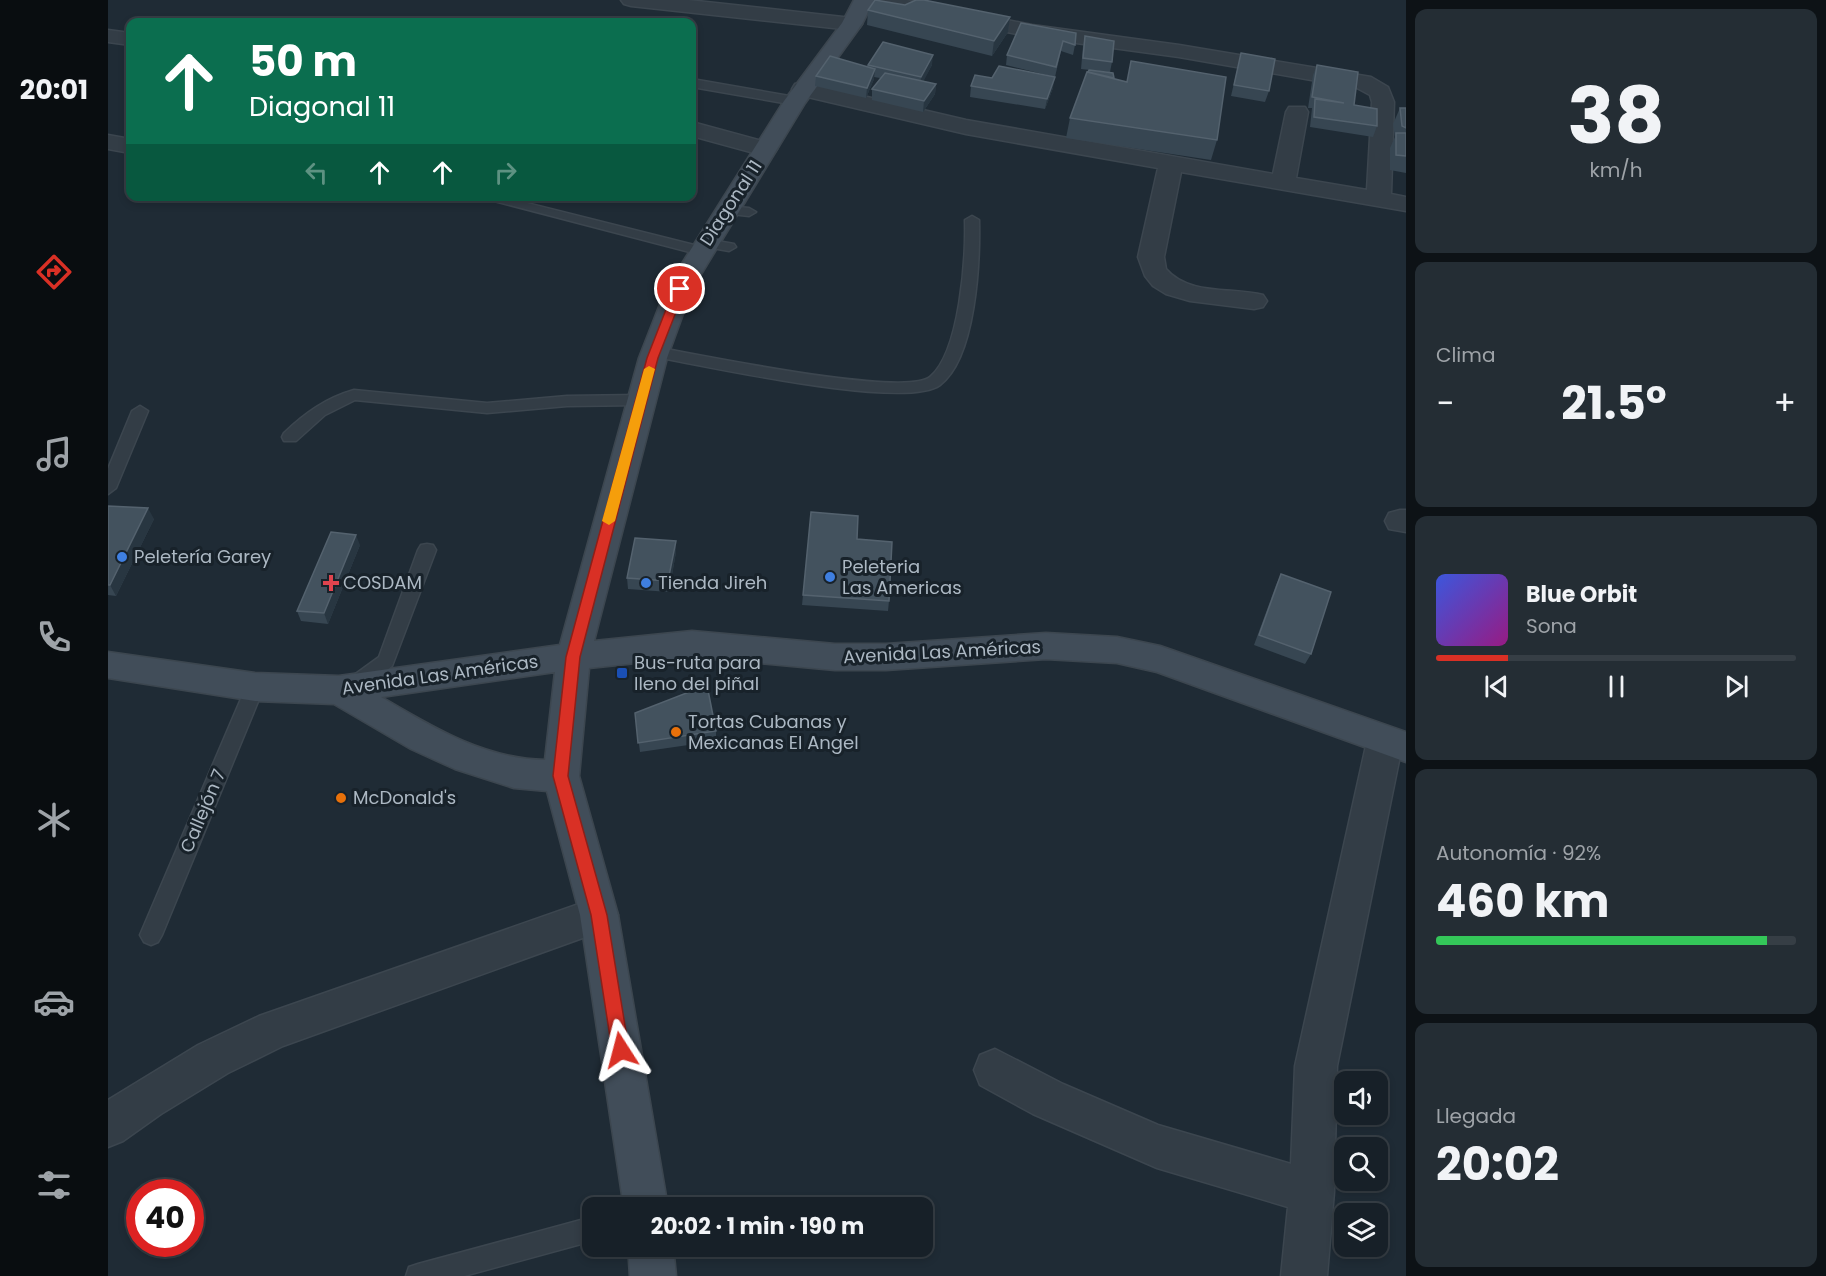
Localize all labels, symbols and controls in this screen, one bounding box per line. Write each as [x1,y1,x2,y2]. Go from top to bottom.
text: 50 m [249,32,357,91]
icon: ahead [150,42,228,120]
text: 38 [1567,61,1665,170]
text: 20:01 [20,71,88,108]
text: Diagonal 11 [249,88,395,125]
street label: Diagonal 11 [694,155,768,250]
icon: left [300,156,333,189]
icon: ahead [363,156,396,189]
icon: ahead [426,156,459,189]
icon: right [489,156,522,189]
text: km/h [1589,156,1643,184]
icon: directions [33,251,75,293]
pin [654,263,705,314]
icon: arrive [663,272,696,305]
text: Clima [1436,341,1495,369]
text: 21.5° [1561,372,1667,435]
text: − [1436,380,1454,427]
text: + [1773,380,1796,427]
icon: music [33,433,75,475]
place label: Peletería Garey [134,544,271,569]
marker: Peletería Garey [115,550,129,564]
place label: Peleteria Las Americas [842,554,962,600]
place label: COSDAM [343,570,422,595]
place label: Tienda Jireh [658,570,767,595]
marker: Peleteria Las Americas [823,570,837,584]
marker: COSDAM [324,576,338,590]
marker: Tienda Jireh [639,576,653,590]
text: Blue Orbit [1526,579,1637,610]
text: Sona [1526,612,1577,640]
icon: phone [33,616,75,658]
street label: Avenida Las Américas [842,634,1042,669]
street label: Avenida Las Américas [340,648,540,701]
place label: Bus-ruta para lleno del piñal [634,650,761,696]
marker: Bus-ruta para lleno del piñal [615,666,629,680]
icon: previous [1480,670,1513,703]
icon: pause [1600,670,1633,703]
icon: next [1720,670,1753,703]
place label: Tortas Cubanas y Mexicanas El Angel [688,709,859,755]
marker: Tortas Cubanas y Mexicanas El Angel [669,725,683,739]
street label: Callejón 7 [174,765,231,856]
place label: McDonald's [353,785,456,810]
marker: McDonald's [334,791,348,805]
icon: climate [33,799,75,841]
text: Autonomía · 92% [1436,839,1601,867]
text: 460 km [1436,870,1609,933]
icon: car [33,981,75,1023]
position arrow [589,1018,653,1082]
map controls [1334,1071,1388,1257]
button: sound [1334,1071,1388,1125]
text: Llegada [1436,1102,1516,1130]
text: 20:02 [1436,1133,1559,1196]
button: search [1334,1137,1388,1191]
icon: filters [33,1164,75,1206]
speed limit sign: 40 [126,1179,204,1257]
button: layers [1334,1203,1388,1257]
text: 20:02 · 1 min · 190 m [651,1211,864,1242]

